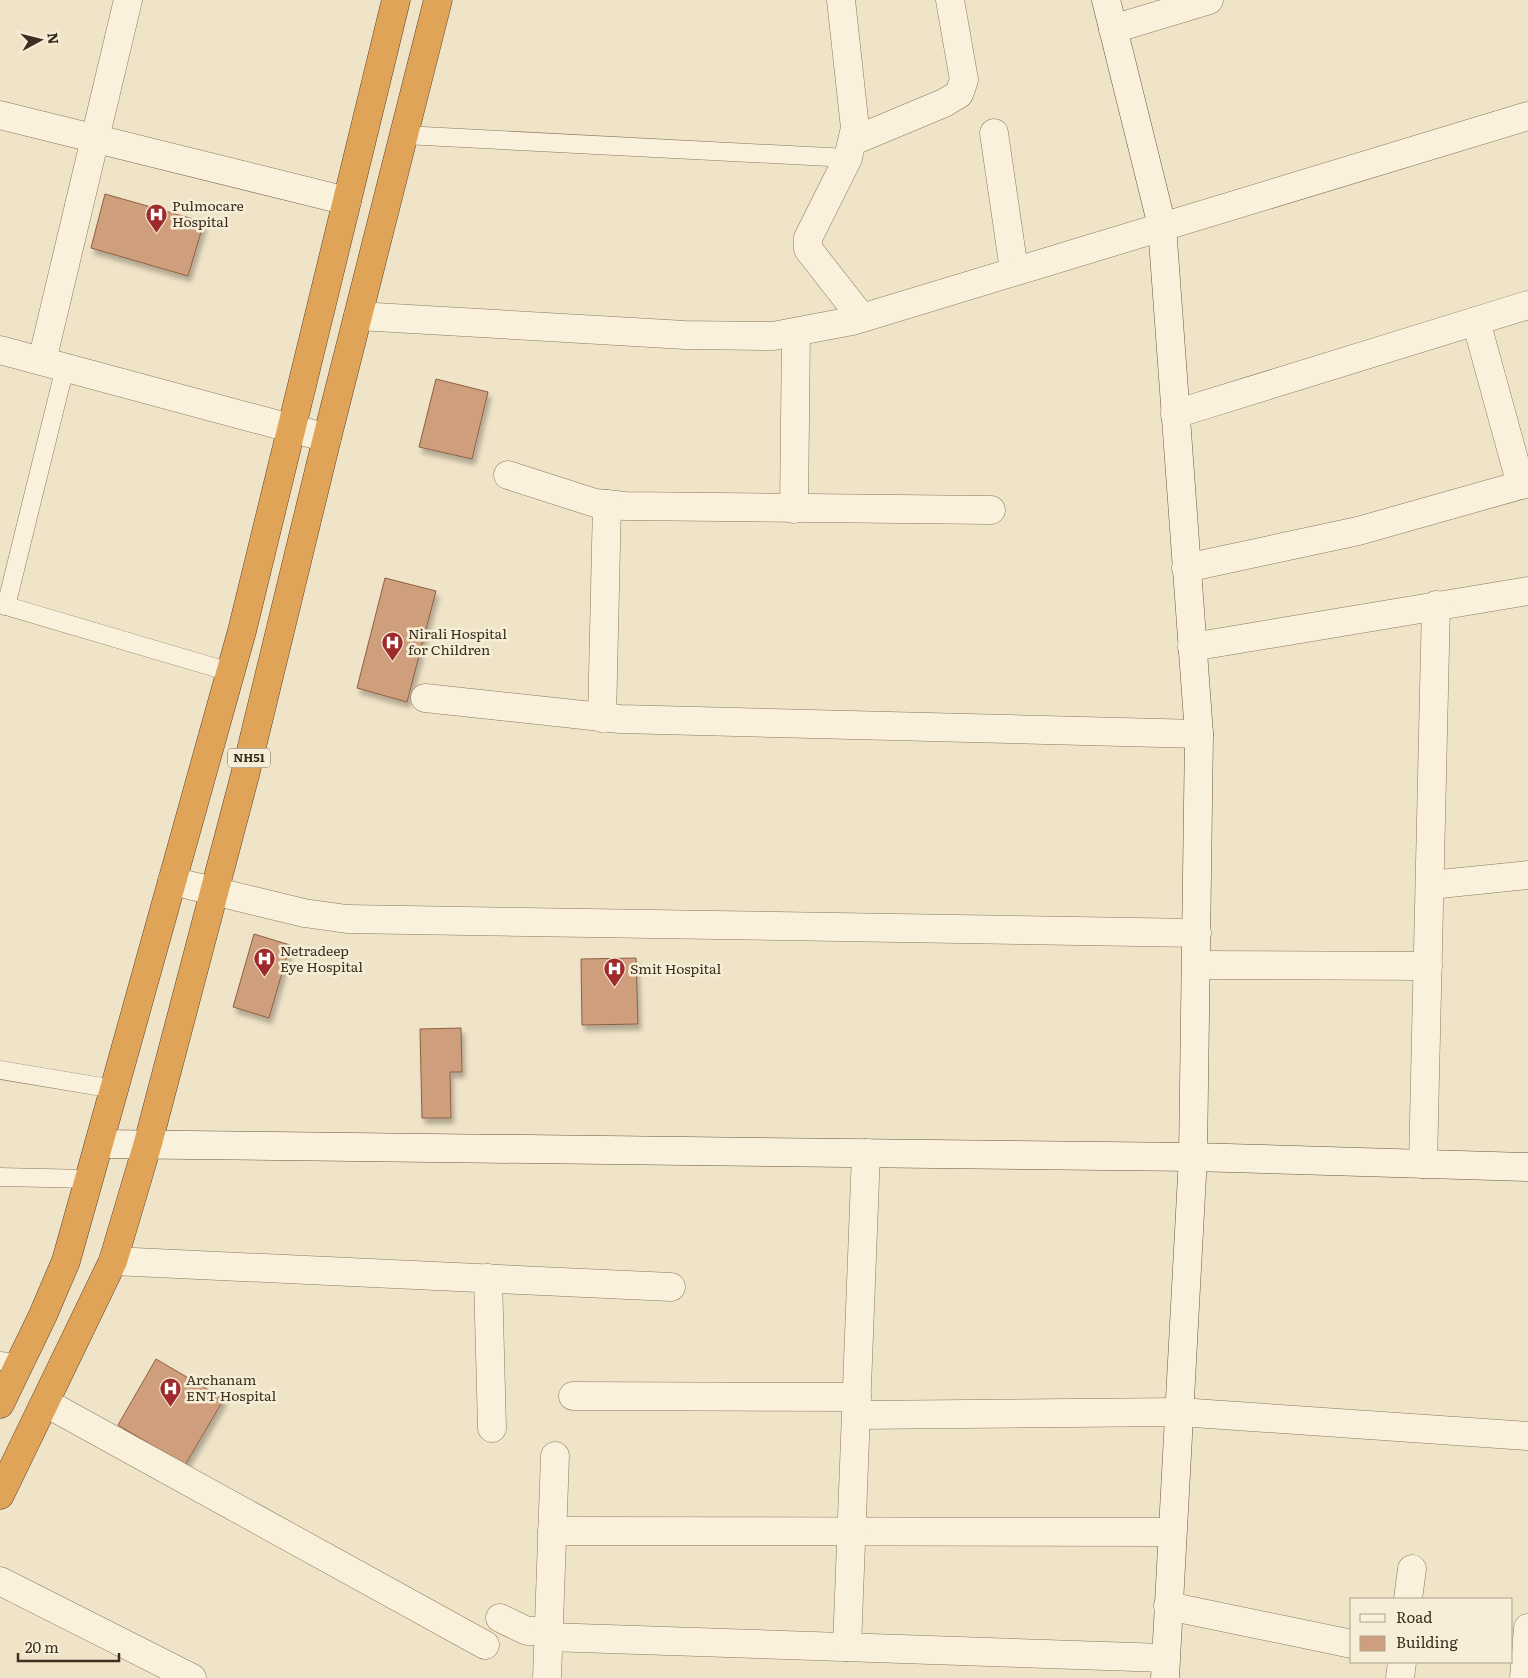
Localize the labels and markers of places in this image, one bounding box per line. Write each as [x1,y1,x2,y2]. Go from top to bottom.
place label: Pulmocare Hospital [172,195,244,231]
hospital icon: Pulmocare Hospital [144,202,168,233]
place label: Nirali Hospital for Children [408,623,507,659]
hospital icon: Nirali Hospital for Children [380,630,404,661]
place label: Netradeep Eye Hospital [280,940,363,976]
hospital icon: Netradeep Eye Hospital [252,947,276,978]
hospital icon: Smit Hospital [602,957,626,988]
place label: Smit Hospital [630,958,722,978]
place label: Archanam ENT Hospital [186,1369,277,1405]
hospital icon: Archanam ENT Hospital [158,1376,182,1407]

